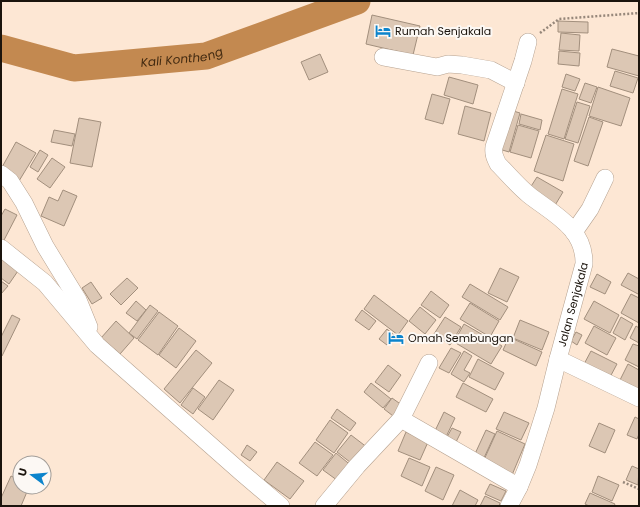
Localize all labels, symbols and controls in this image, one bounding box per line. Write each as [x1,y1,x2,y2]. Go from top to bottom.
hotel icon: Rumah Senjakala [374,22,392,40]
place label: Rumah Senjakala [395,23,491,39]
water label: Kali Kontheng [140,42,225,70]
street label: Jalan Senjakala [554,260,592,349]
hotel icon: Omah Sembungan [387,329,405,347]
place label: Omah Sembungan [408,330,513,346]
north arrow [12,455,52,495]
text: U [14,466,31,478]

